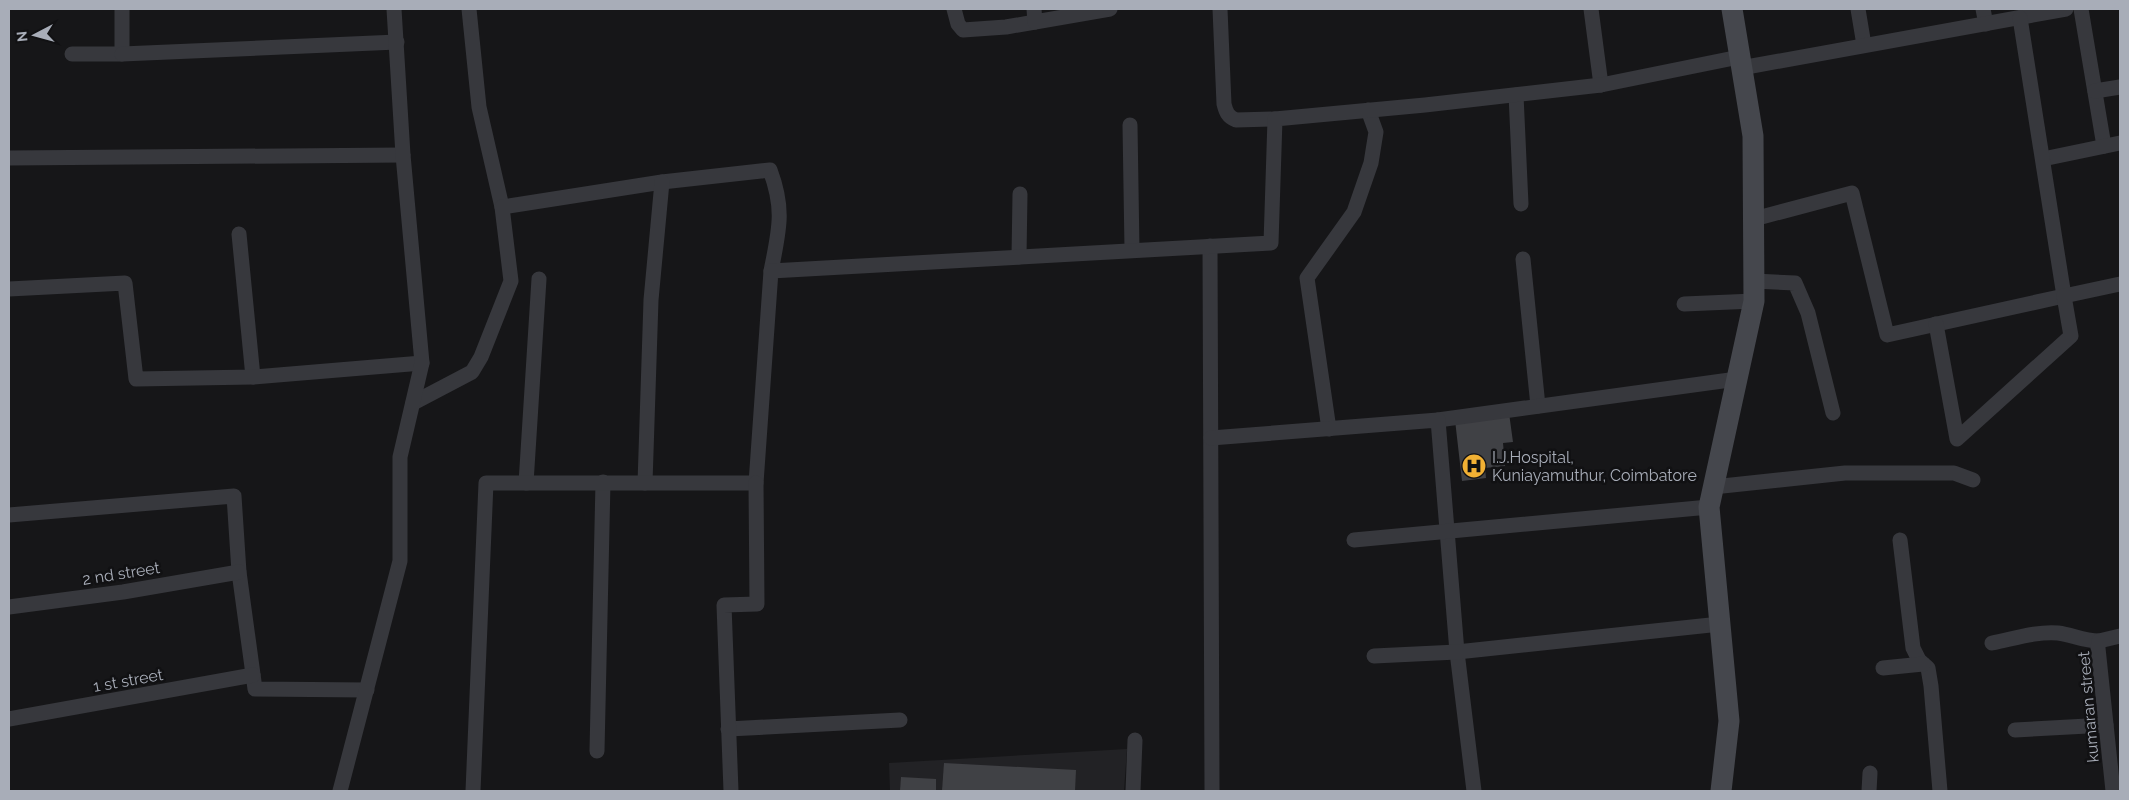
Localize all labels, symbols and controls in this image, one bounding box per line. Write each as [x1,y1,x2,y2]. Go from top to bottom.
north arrow [10,10,60,60]
text: N [14,30,31,43]
place label: I.J.Hospital, Kuniayamuthur, Coimbatore [1492,448,1697,485]
hospital icon: I.J.Hospital, Kuniayamuthur, Coimbatore [1461,453,1487,479]
street label: 2 nd street [81,558,162,589]
street label: kumaran street [2074,650,2103,763]
street label: 1 st street [92,665,165,696]

